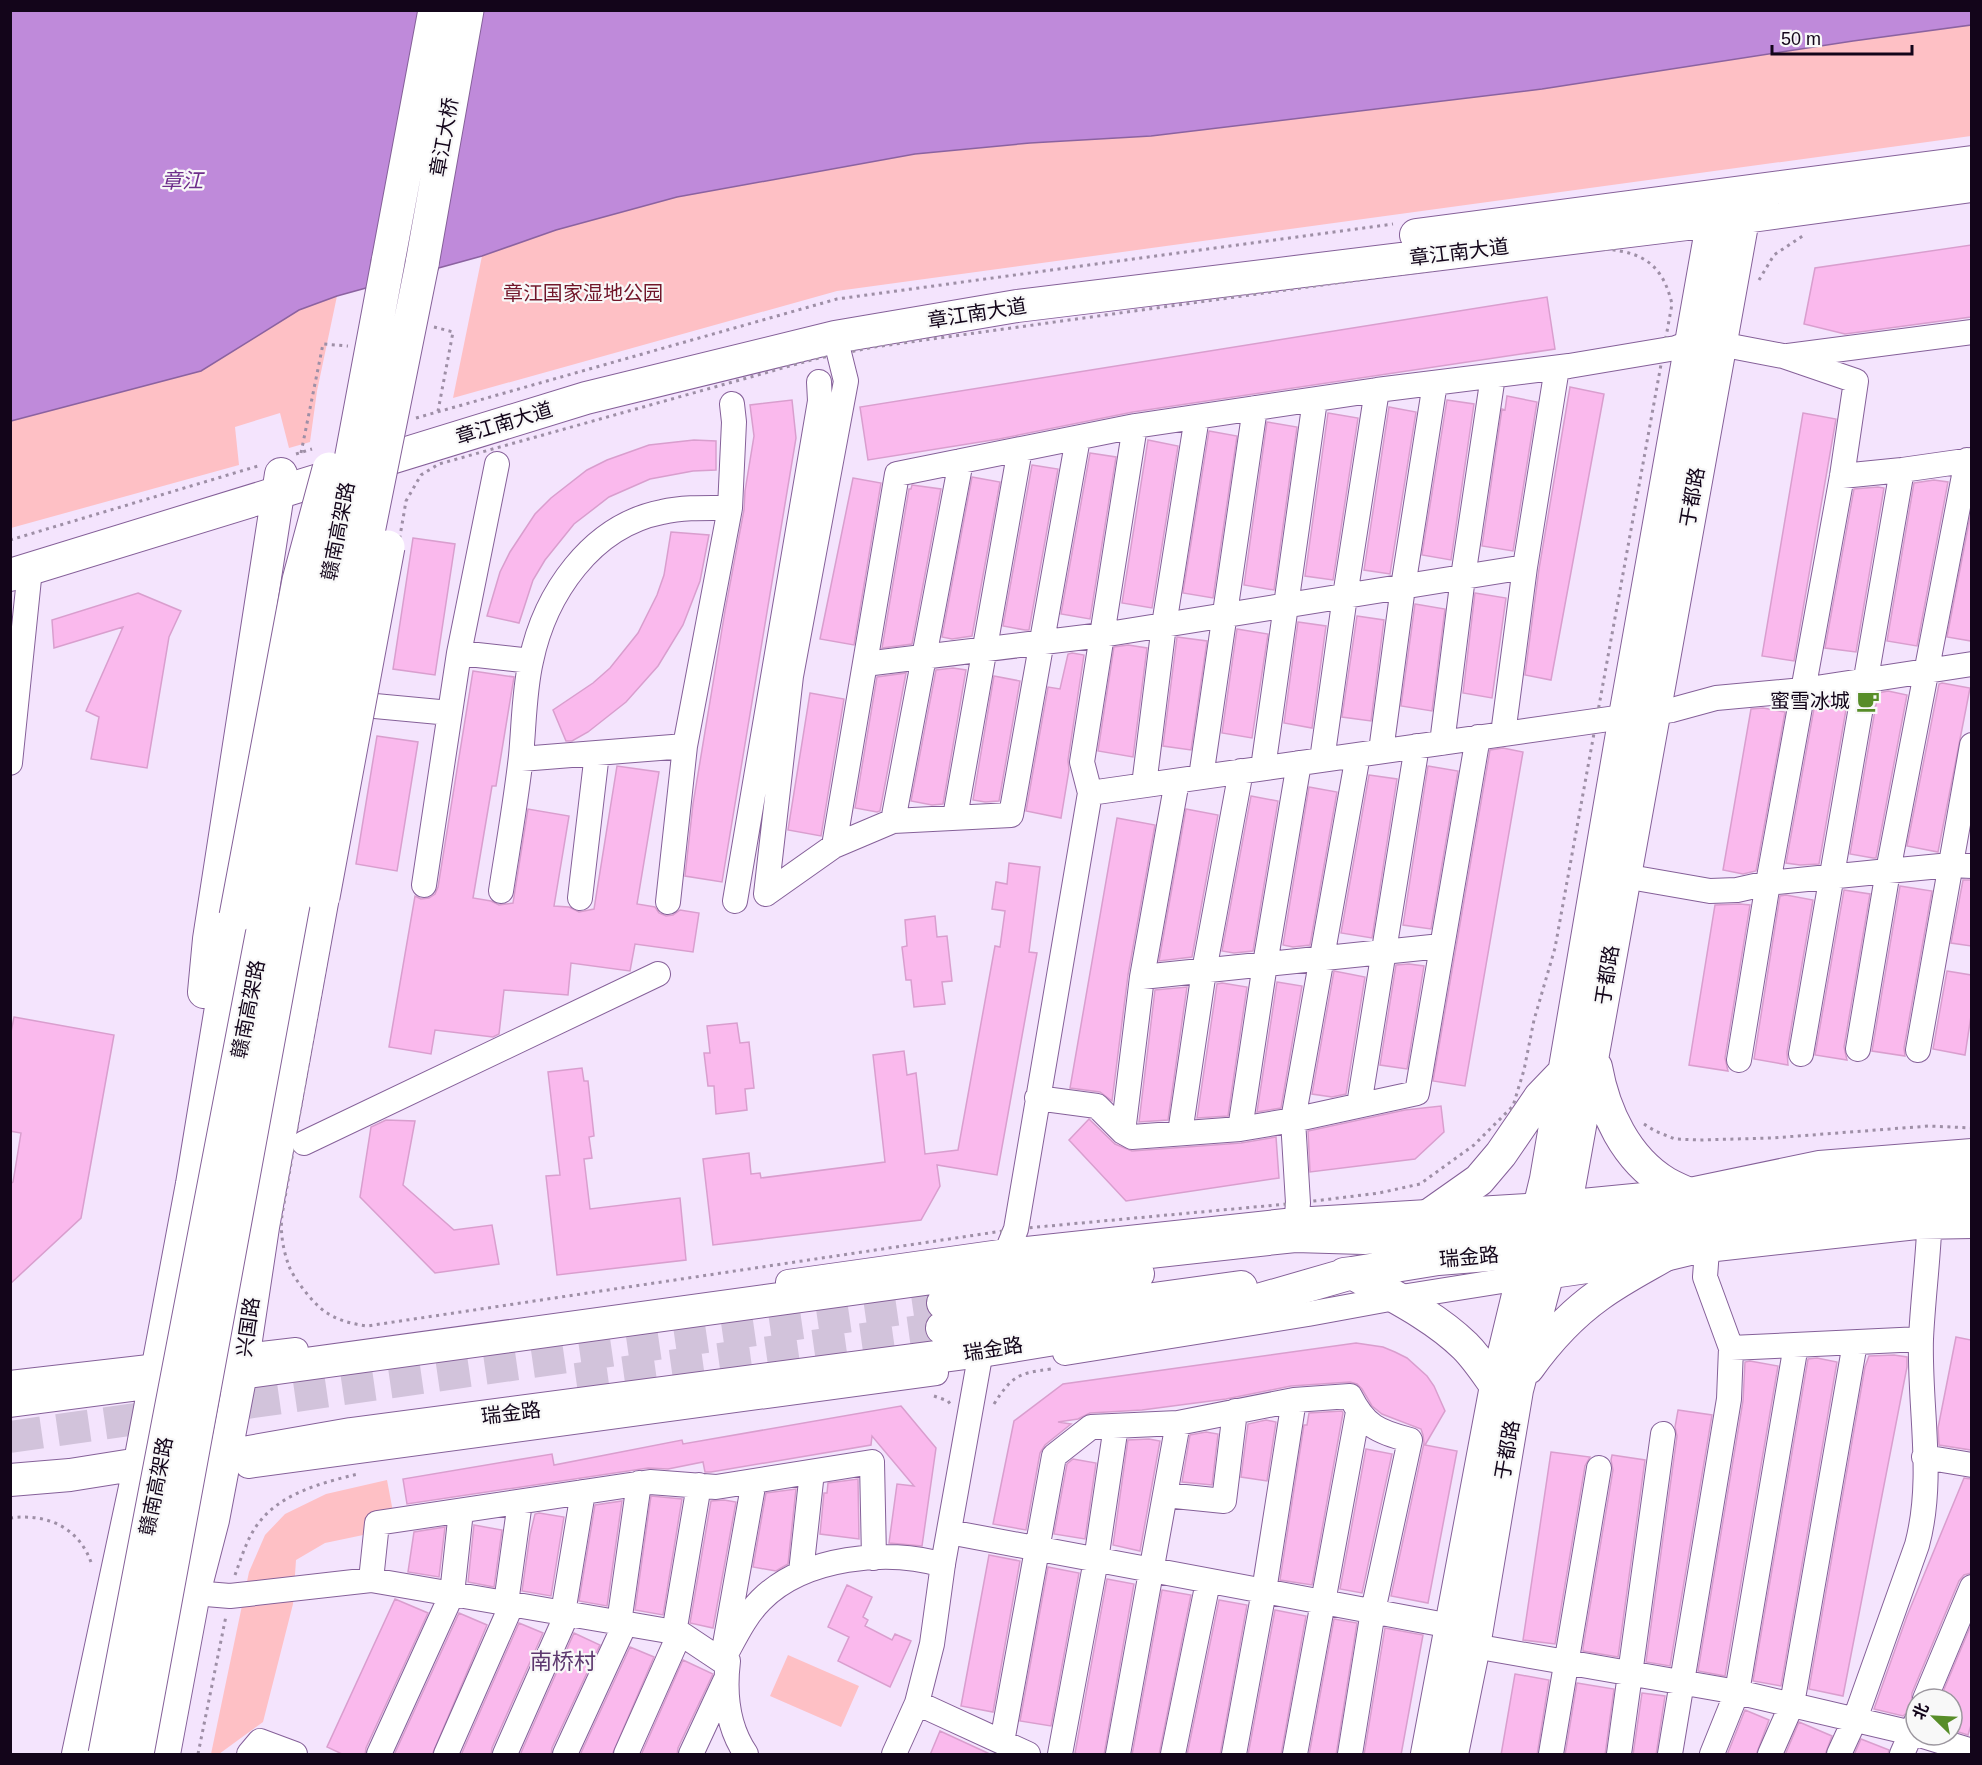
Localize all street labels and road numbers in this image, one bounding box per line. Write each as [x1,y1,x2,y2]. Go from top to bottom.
street label: 章江大桥 [426,96,462,178]
street label: 章江南大道 [1408,235,1510,269]
street label: 章江南大道 [926,294,1028,332]
street label: 章江南大道 [453,398,555,448]
street label: 于都路 [1676,466,1708,528]
street label: 赣南高架路 [318,480,358,582]
street label: 于都路 [1591,944,1623,1006]
street label: 赣南高架路 [228,958,268,1060]
street label: 瑞金路 [1438,1243,1500,1271]
street label: 兴国路 [233,1296,263,1358]
street label: 瑞金路 [962,1333,1024,1365]
street label: 瑞金路 [480,1398,542,1428]
street label: 于都路 [1491,1419,1523,1481]
street label: 赣南高架路 [136,1435,176,1537]

